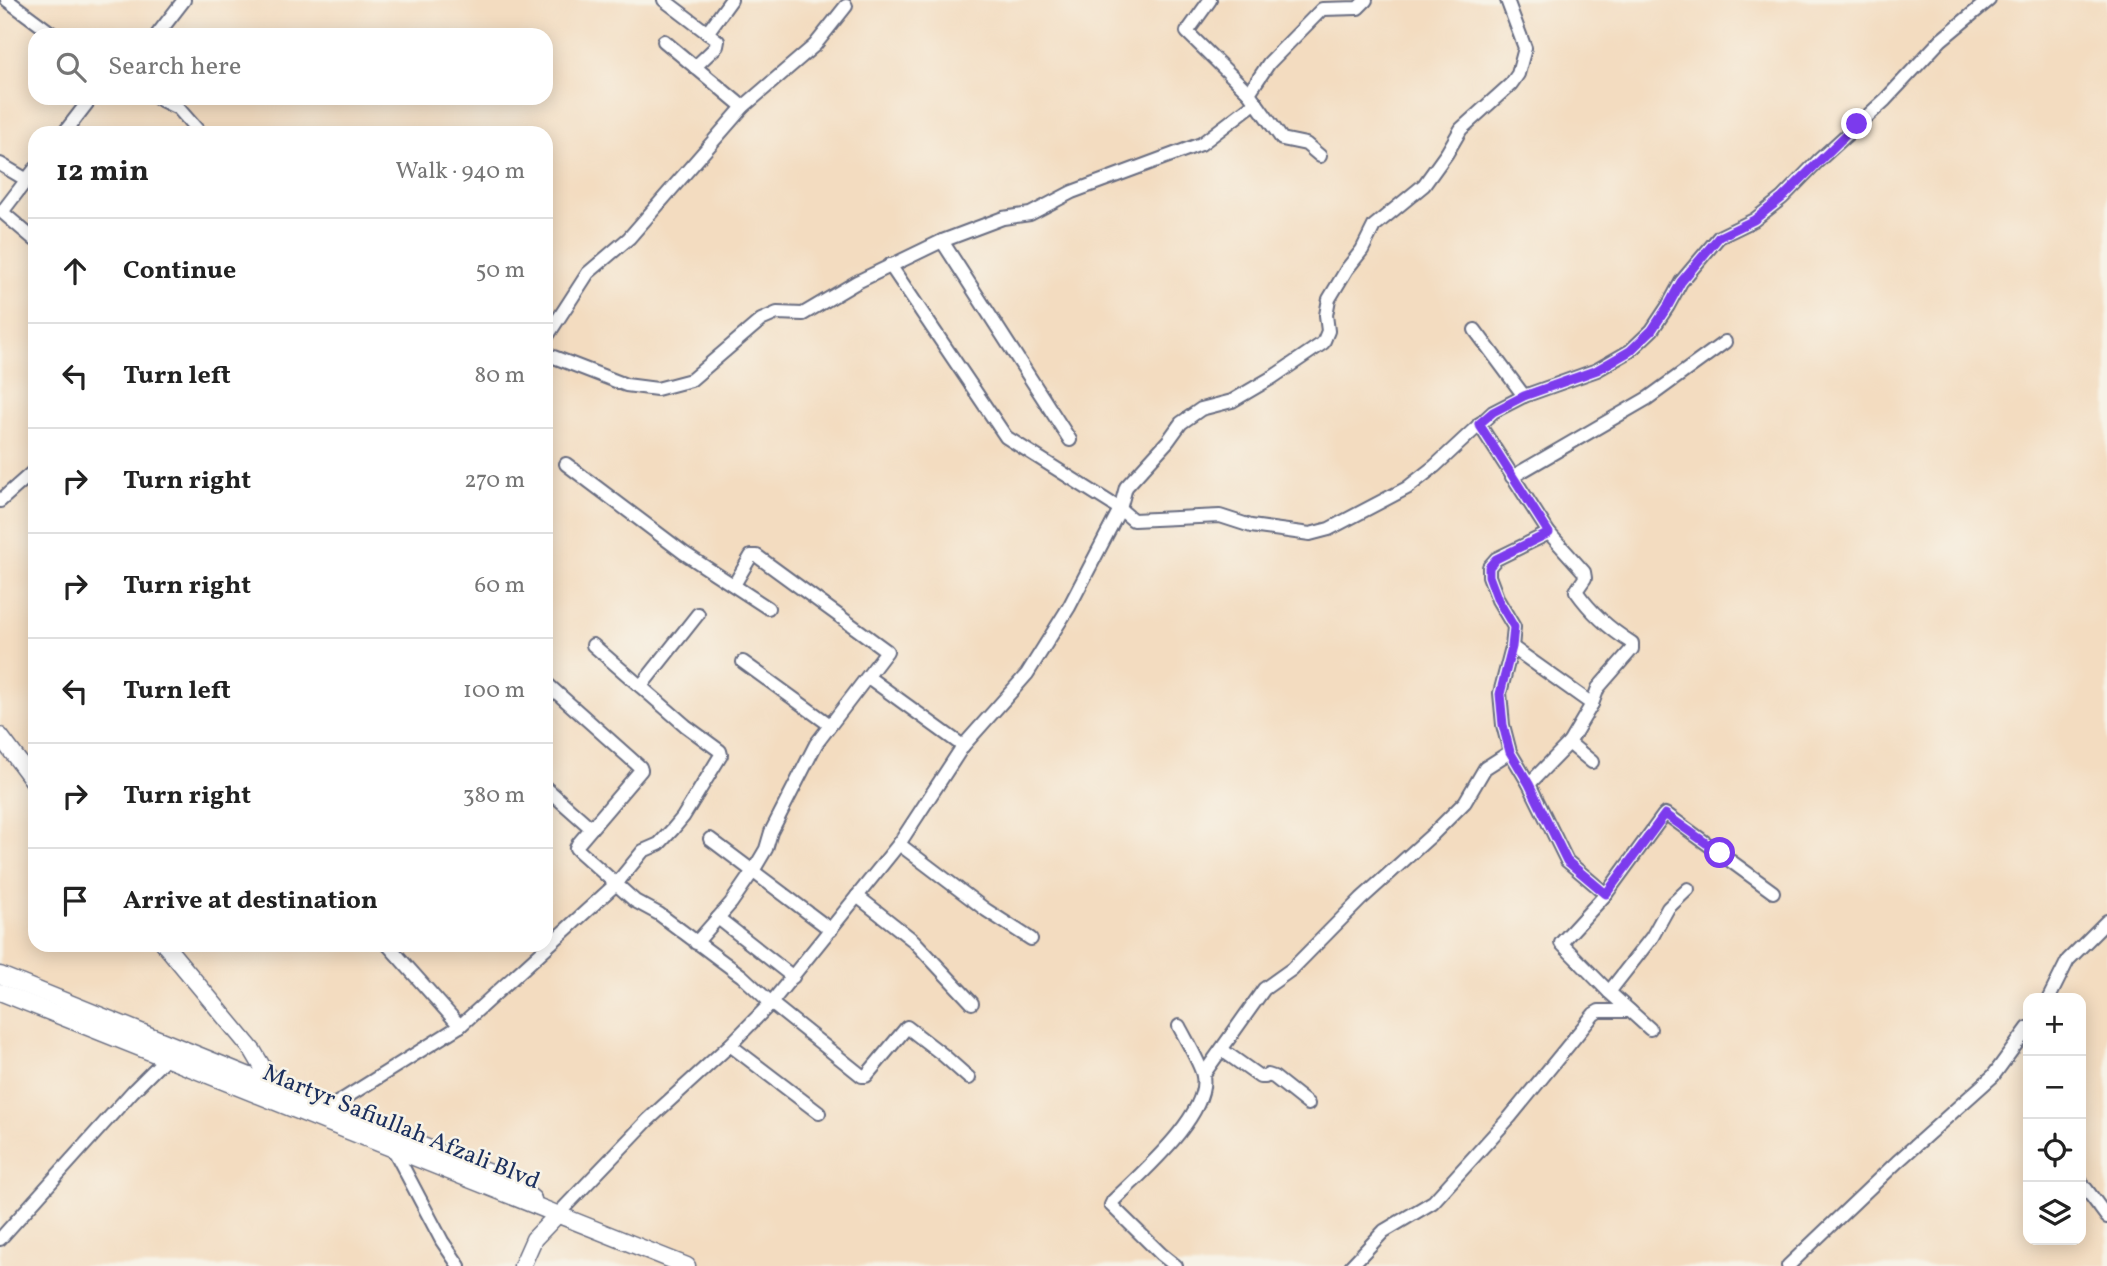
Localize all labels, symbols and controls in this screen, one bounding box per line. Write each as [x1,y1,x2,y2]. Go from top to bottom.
search box [28,28,553,105]
icon: search [52,48,90,86]
text: Search here [108,49,241,85]
route end [1841,108,1872,139]
text: 12 min [56,151,149,193]
text: Walk · 940 m [396,156,525,188]
icon: ahead [56,252,94,290]
text: Continue [123,253,236,289]
text: 50 m [476,255,525,287]
icon: left [56,357,94,395]
text: Turn left [123,358,231,394]
text: 80 m [475,360,525,392]
icon: right [56,462,94,500]
text: Turn right [123,463,251,499]
text: 270 m [464,465,525,497]
icon: right [56,567,94,605]
text: Turn right [123,568,251,604]
text: 60 m [475,570,525,602]
icon: left [56,672,94,710]
text: Turn left [123,673,231,709]
text: 100 m [463,675,525,707]
icon: right [56,777,94,815]
text: Turn right [123,778,251,814]
text: 380 m [463,780,525,812]
route start [1704,837,1735,868]
icon: arrive [56,882,94,920]
text: Arrive at destination [123,883,378,919]
map controls [2023,993,2086,1245]
button: + [2023,993,2086,1056]
button: − [2023,1056,2086,1119]
street label: Martyr Safiullah Afzali Blvd [257,1057,545,1199]
button: locate [2023,1119,2086,1182]
button: layers [2023,1182,2086,1245]

